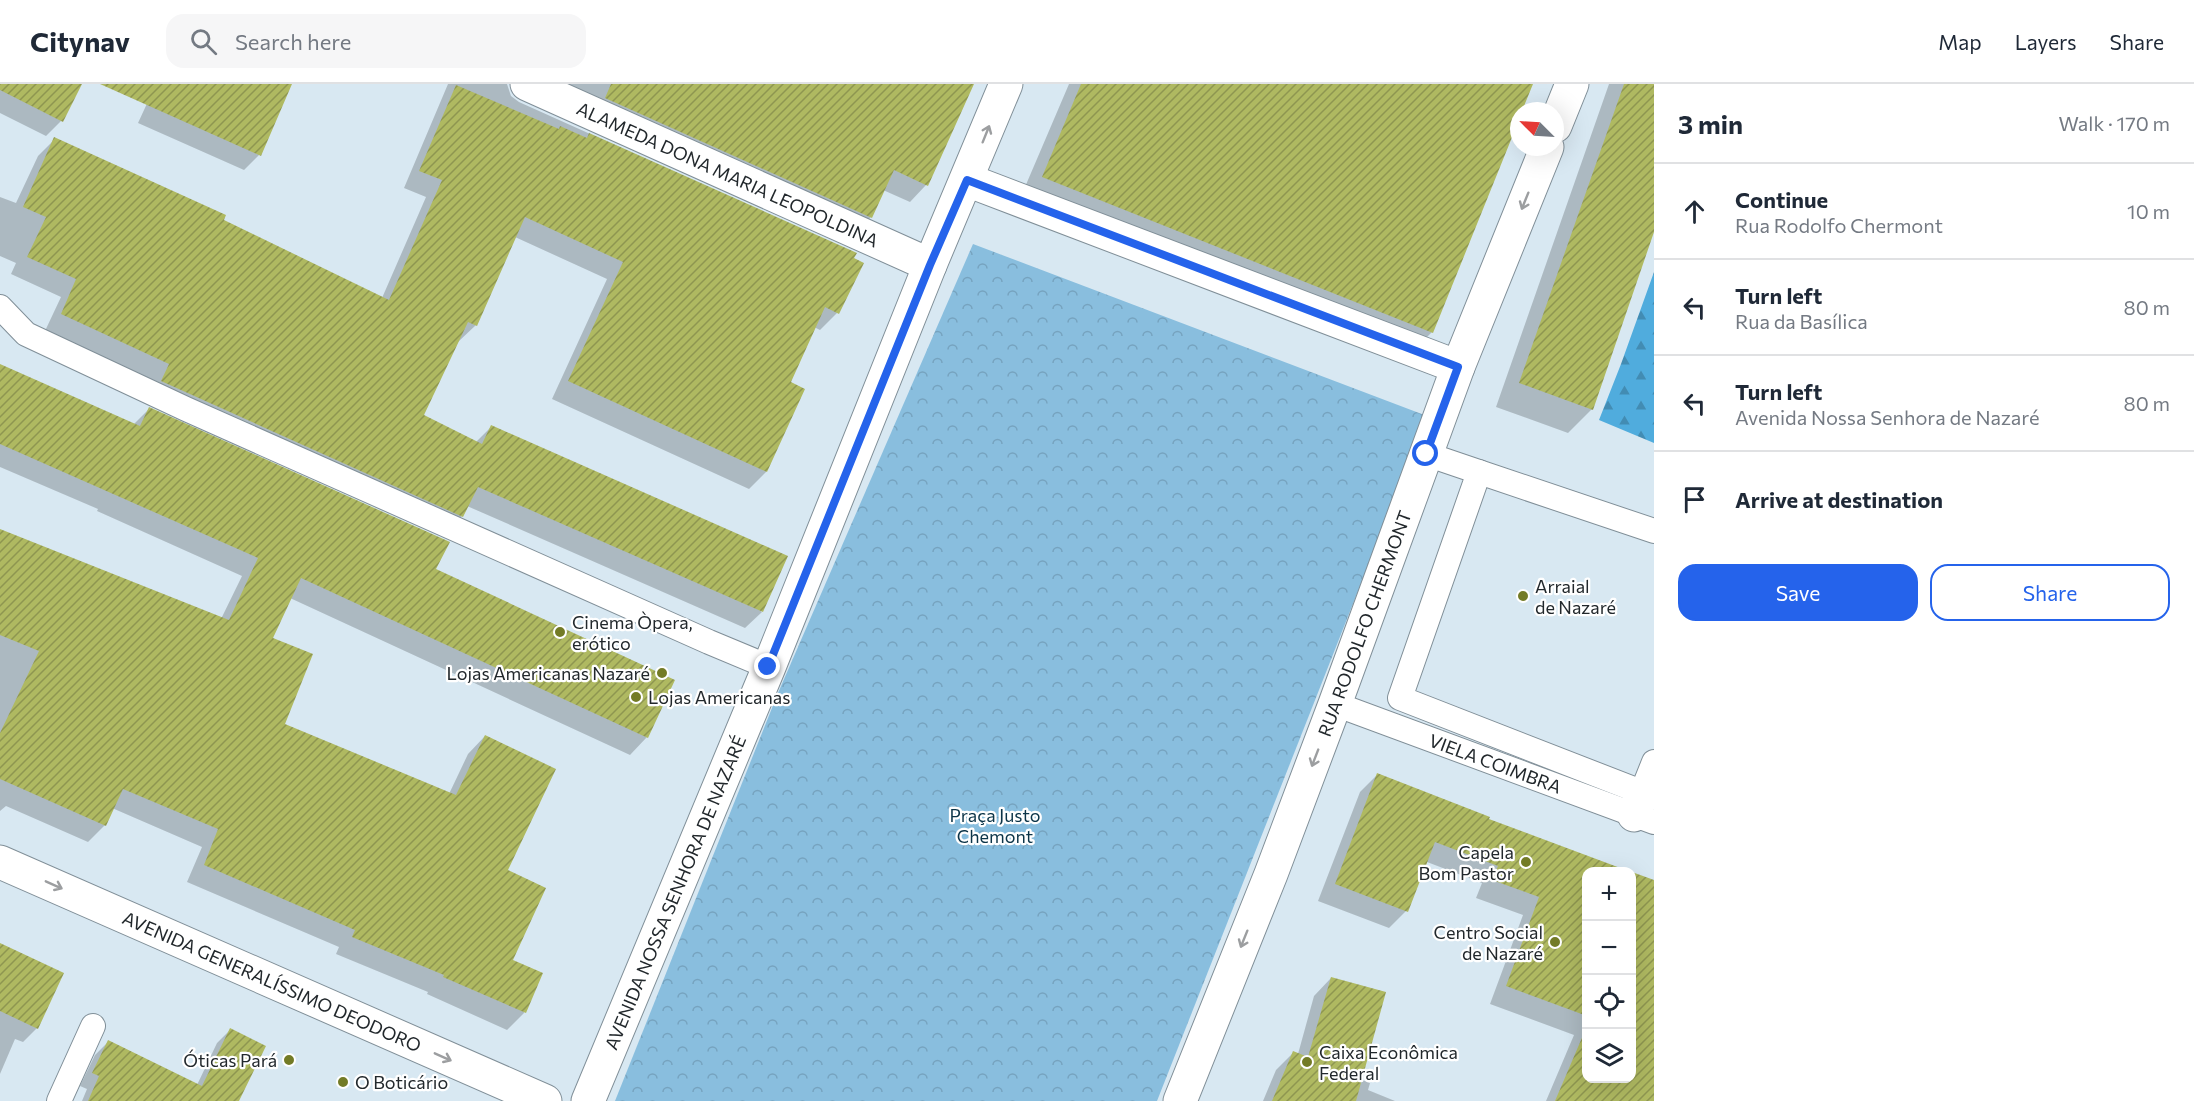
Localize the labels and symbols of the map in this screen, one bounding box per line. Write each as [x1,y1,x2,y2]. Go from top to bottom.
street label: ALAMEDA DONA MARIA LEOPOLDINA [574,97,882,251]
north arrow [1510,102,1564,156]
one-way arrow [981,125,992,144]
one-way arrow [1519,192,1530,210]
route start [1412,440,1438,466]
street label: RUA RODOLFO CHERMONT [1313,507,1416,739]
place label: Arraial de Nazaré [1535,575,1616,618]
marker: Arraial de Nazaré [1516,589,1530,603]
place label: Cinema Òpera, erótico [572,611,693,654]
marker: Cinema Òpera, erótico [553,625,567,639]
route end [754,653,780,679]
place label: Lojas Americanas Nazaré [446,662,650,684]
marker: Lojas Americanas Nazaré [655,666,669,680]
place label: Lojas Americanas [648,686,790,708]
marker: Lojas Americanas [629,690,643,704]
street label: VIELA COIMBRA [1426,729,1565,798]
street label: AVENIDA NOSSA SENHORA DE NAZARÉ [600,732,750,1053]
one-way arrow [1309,748,1320,766]
park label: Praça Justo Chemont [950,804,1040,847]
place label: Capela Bom Pastor [1418,841,1514,884]
marker: Capela Bom Pastor [1519,855,1533,869]
one-way arrow [44,880,62,891]
street label: AVENIDA GENERALÍSSIMO DEODORO [119,906,425,1056]
place label: Centro Social de Nazaré [1434,921,1543,964]
one-way arrow [1238,930,1249,948]
marker: Centro Social de Nazaré [1548,935,1562,949]
place label: Caixa Econômica Federal [1319,1041,1458,1084]
place label: Óticas Pará [183,1049,277,1071]
one-way arrow [434,1052,452,1063]
marker: Óticas Pará [282,1053,296,1067]
marker: Caixa Econômica Federal [1300,1055,1314,1069]
place label: O Boticário [355,1071,448,1093]
marker: O Boticário [336,1075,350,1089]

